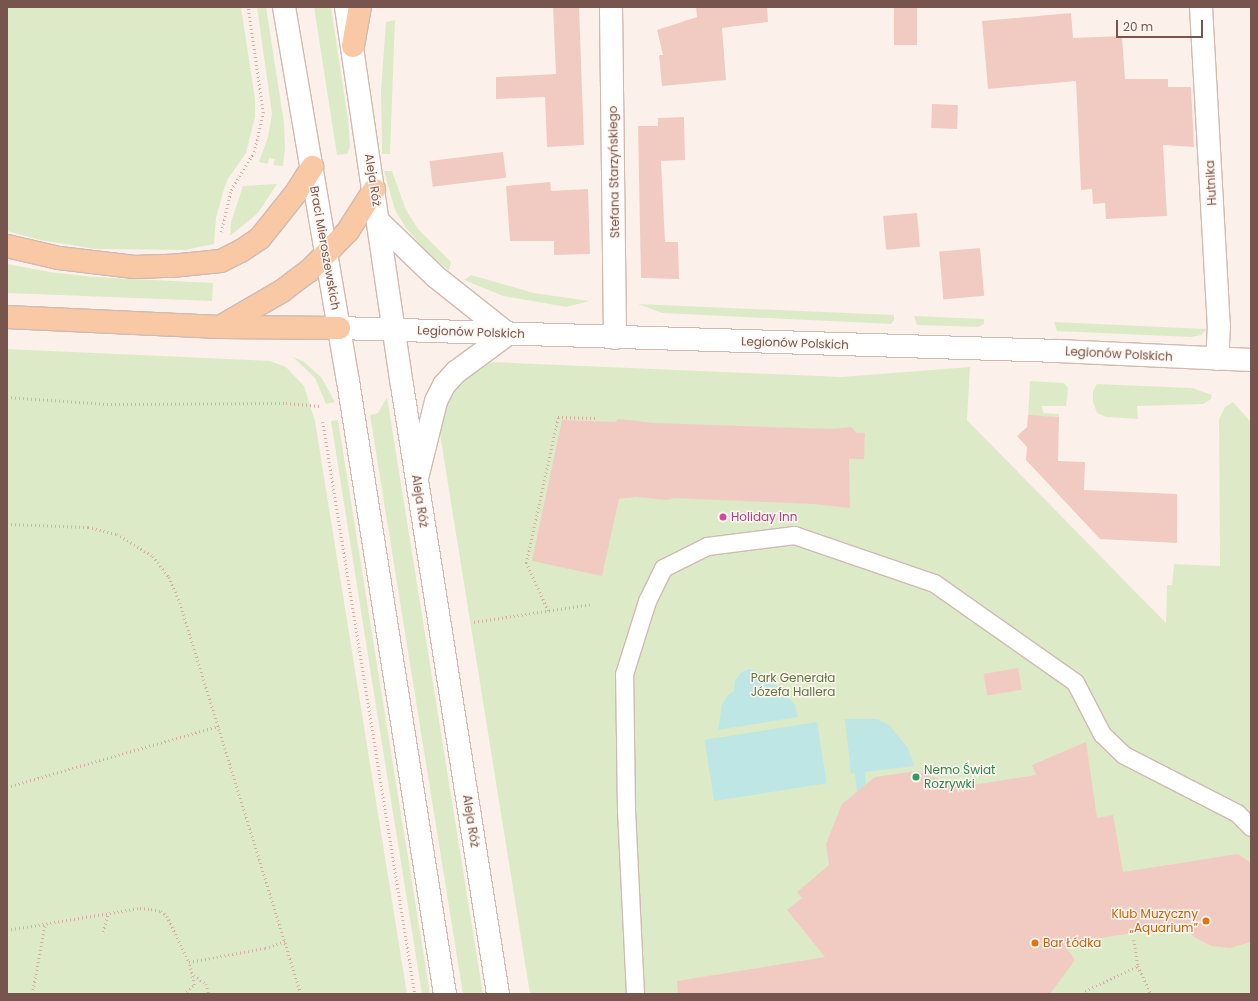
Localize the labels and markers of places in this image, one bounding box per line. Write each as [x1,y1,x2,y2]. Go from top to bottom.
place label: Holiday Inn [731,510,797,524]
marker: Holiday Inn [718,512,728,522]
place label: Nemo Świat Rozrywki [924,763,995,791]
marker: Nemo Świat Rozrywki [911,772,921,782]
place label: Klub Muzyczny „Aquarium” [1111,907,1198,935]
marker: Klub Muzyczny „Aquarium” [1201,916,1211,926]
place label: Bar Łódka [1043,936,1101,950]
marker: Bar Łódka [1030,938,1040,948]

